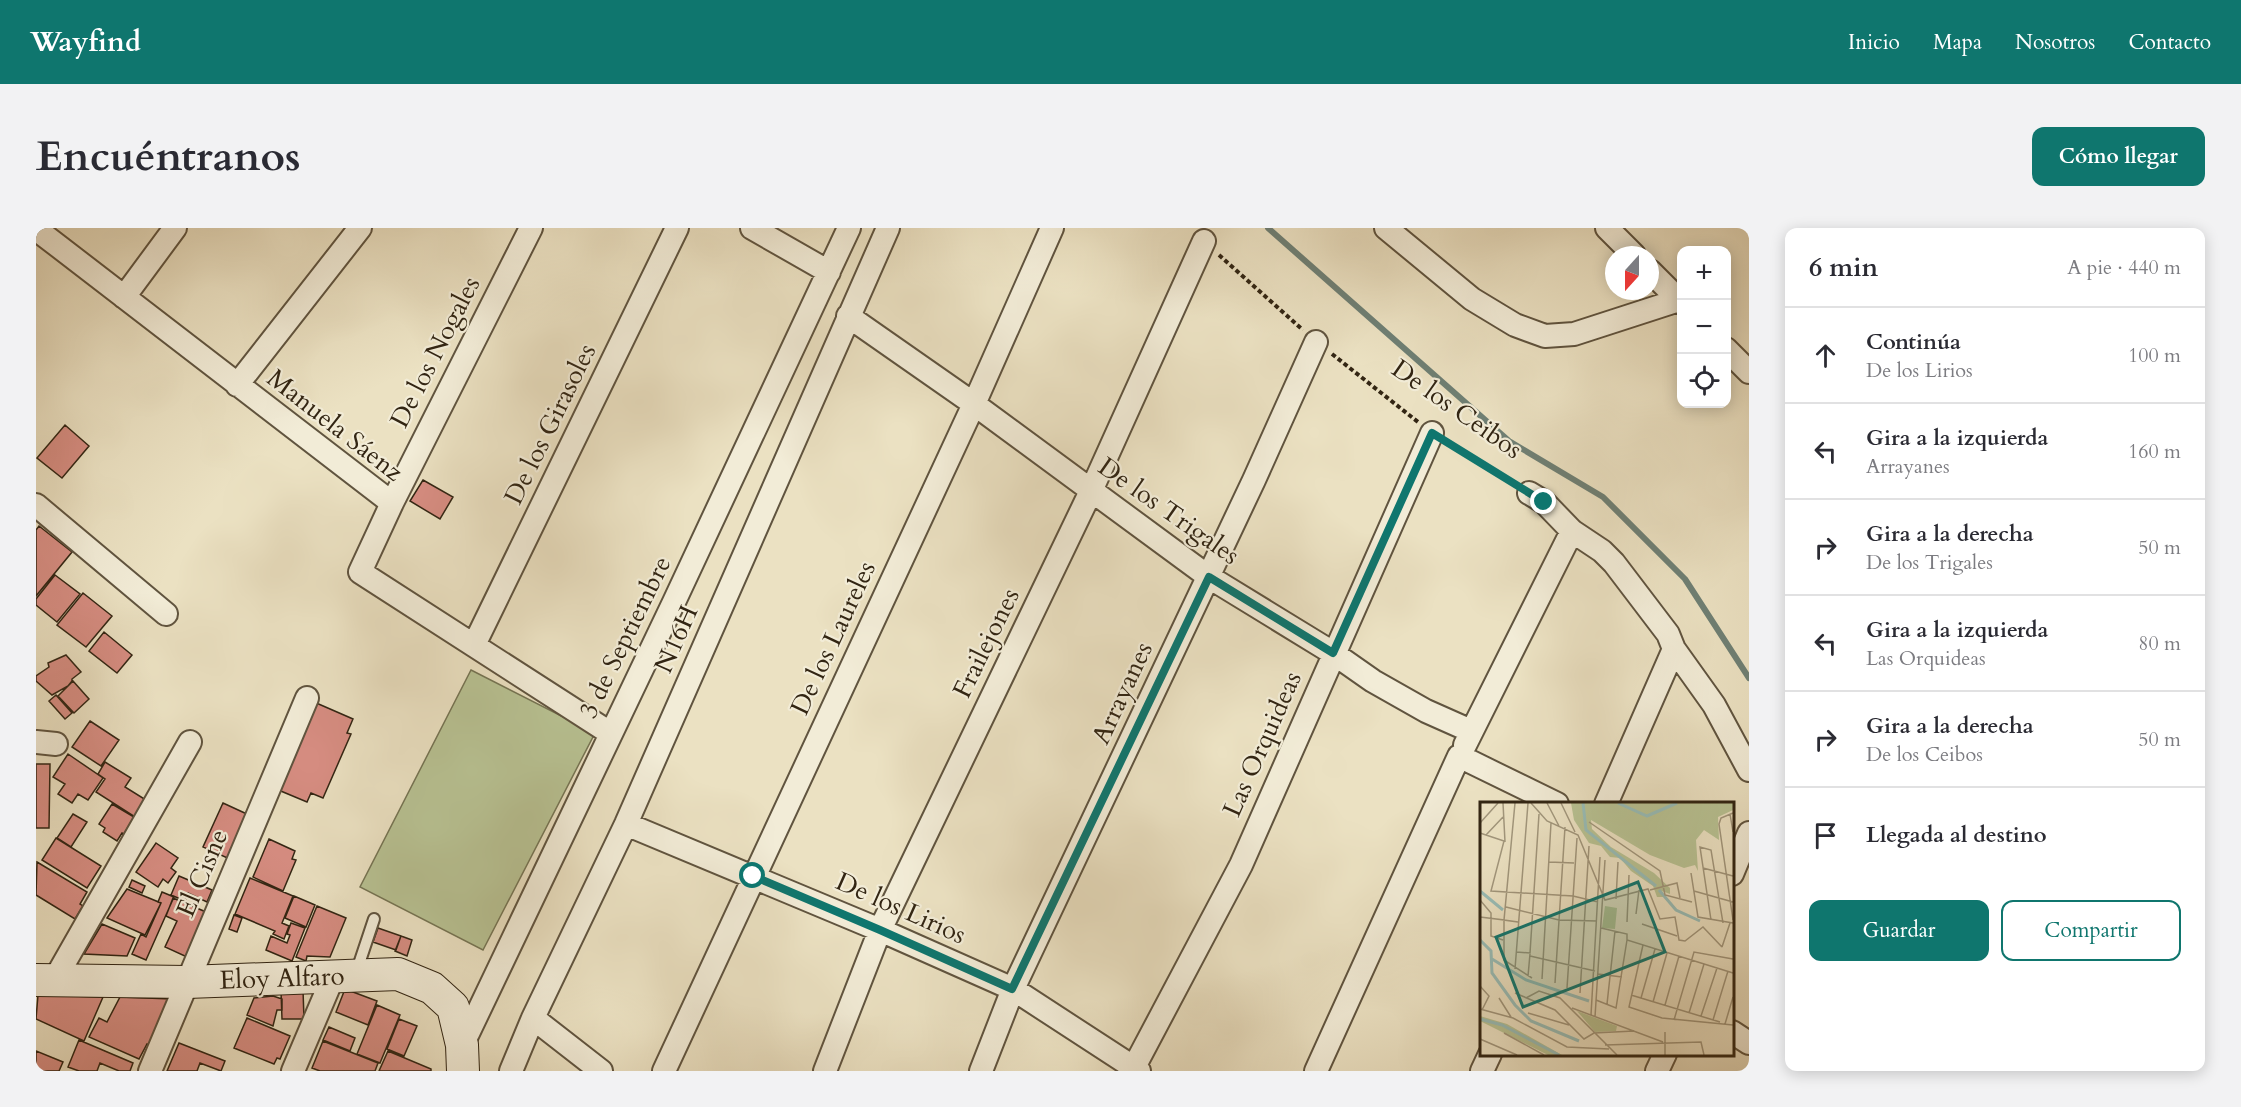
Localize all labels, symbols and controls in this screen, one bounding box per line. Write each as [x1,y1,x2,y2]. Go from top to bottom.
text: Wayfind [30,23,141,61]
text: Inicio [1848,28,1900,57]
text: Mapa [1933,28,1982,57]
text: Nosotros [2015,28,2095,57]
text: Contacto [2128,28,2211,57]
button: Cómo llegar [2032,127,2205,186]
text: Encuéntranos [36,128,301,185]
north arrow [1605,246,1659,300]
map controls [1677,246,1731,408]
button: + [1677,246,1731,300]
text: 6 min [1809,250,1878,285]
text: A pie · 440 m [2067,254,2181,281]
street label: De los Nogales [382,270,488,434]
button: − [1677,300,1731,354]
text: Continúa [1866,327,1961,357]
street label: De los Girasoles [496,338,604,510]
icon: ahead [1809,339,1842,372]
text: 100 m [2128,342,2181,369]
street label: De los Ceibos [1385,351,1529,467]
button: locate [1677,354,1731,408]
text: De los Lirios [1866,357,1973,384]
street label: Manuela Sáenz [260,361,411,489]
text: Gira a la izquierda [1866,423,2049,453]
icon: left [1809,435,1842,468]
text: 160 m [2128,438,2181,465]
street label: De los Trigales [1091,449,1247,573]
text: Arrayanes [1866,453,1950,480]
route end [1530,488,1556,514]
text: Gira a la derecha [1866,519,2034,549]
icon: right [1809,531,1842,564]
text: 50 m [2138,534,2181,561]
text: De los Trigales [1866,549,1993,576]
street label: 3 de Septiembre [571,550,679,724]
street label: De los Laureles [782,555,884,721]
street label: Frailejones [944,582,1028,704]
street label: N16H [646,600,706,678]
text: Gira a la izquierda [1866,615,2049,645]
icon: left [1809,627,1842,660]
text: 80 m [2138,630,2181,657]
street label: Arrayanes [1083,636,1161,750]
text: Las Orquideas [1866,645,1986,672]
street label: Las Orquideas [1214,666,1310,822]
text: Gira a la derecha [1866,711,2034,741]
icon: right [1809,723,1842,756]
text: 50 m [2138,726,2181,753]
text: De los Ceibos [1866,741,1983,768]
inset map [1480,802,1734,1056]
icon: arrive [1809,819,1842,852]
text: Llegada al destino [1866,820,2047,850]
street label: El Cisne [168,824,236,922]
route start [739,862,765,888]
street label: De los Lirios [830,864,972,952]
button: Guardar [1809,900,1989,961]
button: Compartir [2001,900,2181,961]
street label: Eloy Alfaro [219,958,345,998]

